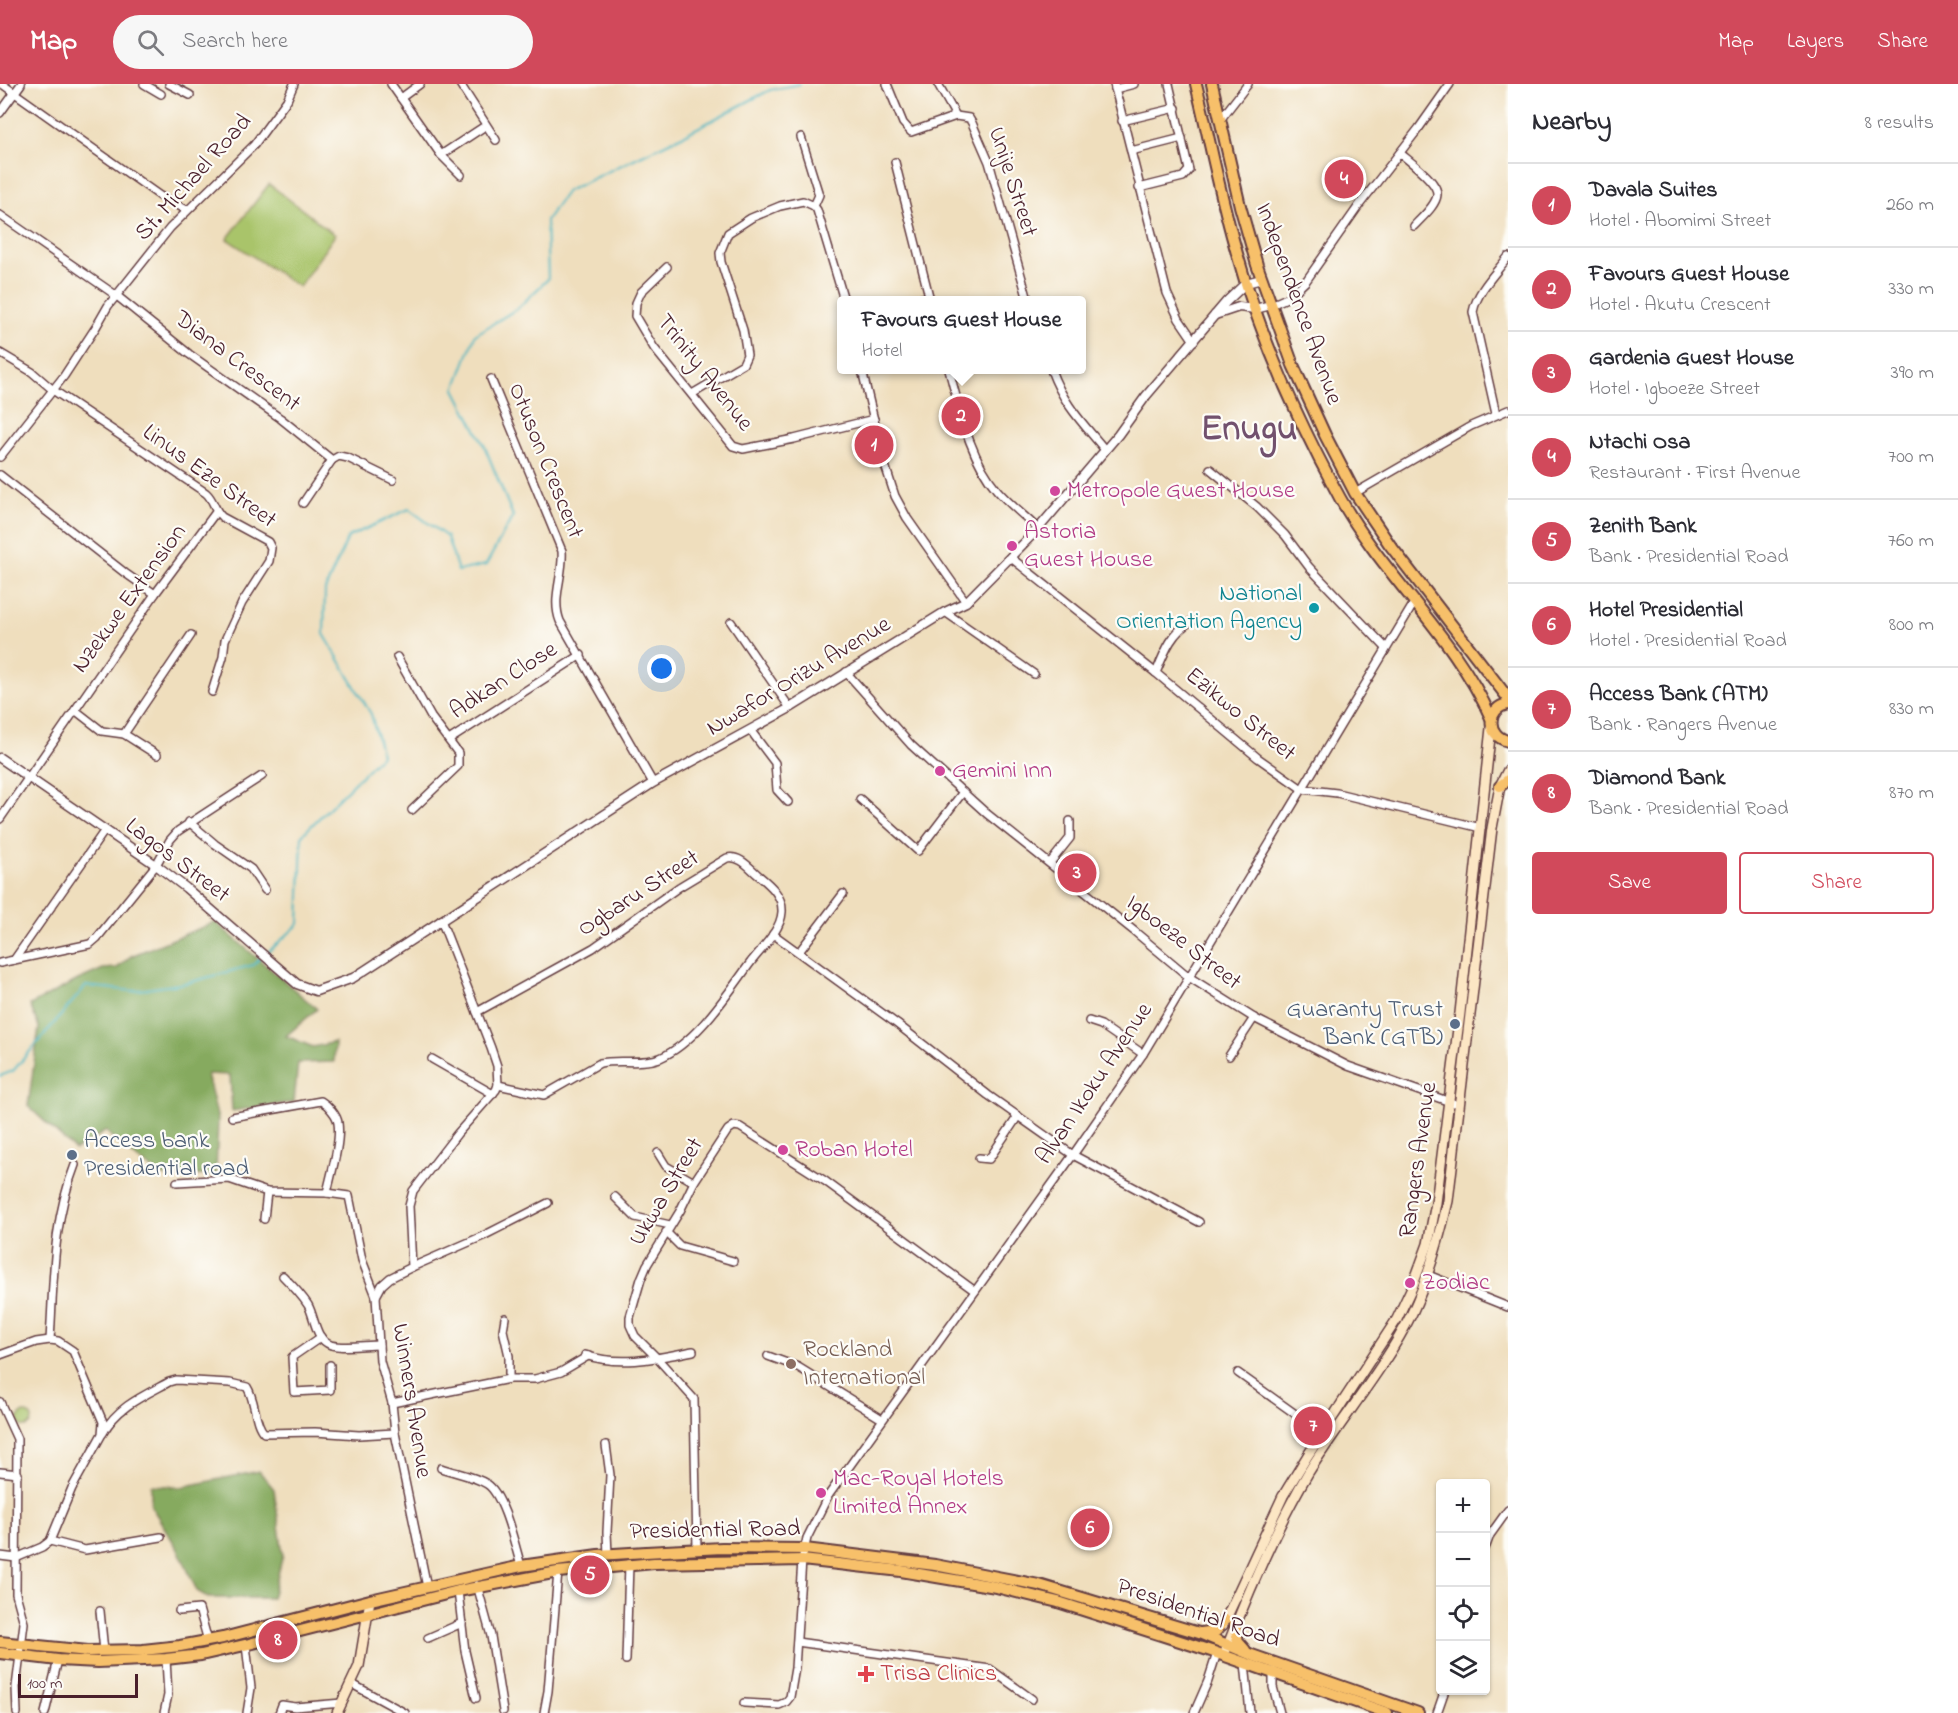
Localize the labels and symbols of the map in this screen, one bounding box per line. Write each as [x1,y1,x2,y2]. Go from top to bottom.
street label: St. Michael Road [127,106,261,250]
street label: Unije Street [978,123,1046,241]
pin: 4 [1324,156,1364,202]
street label: Independence Avenue [1245,198,1351,410]
street label: Diana Crescent [166,302,308,421]
street label: Trinity Avenue [646,307,761,440]
street label: Otuson Crescent [498,378,592,544]
pin: 2 [942,394,980,438]
district label: Enugu [1201,404,1297,458]
street label: Linus Eze Street [134,416,284,538]
pin: 1 [854,422,894,468]
place label: Metropole Guest House [1067,474,1295,509]
marker: Metropole Guest House [1048,484,1062,498]
place label: Astoria Guest House [1024,515,1153,578]
street label: Nzekwe Extension [64,517,196,681]
marker: Astoria Guest House [1005,539,1019,553]
place label: National Orientation Agency [1116,577,1302,641]
marker: National Orientation Agency [1307,601,1321,615]
street label: Nwafor Orizu Avenue [700,608,898,746]
street label: Adkan Close [443,633,565,729]
your location [647,654,676,683]
street label: Ezikwo Street [1177,659,1303,771]
place label: Gemini Inn [952,754,1052,789]
marker: Gemini Inn [933,764,947,778]
street label: Lagos Street [117,810,237,912]
street label: Ogbaru Street [571,842,707,946]
pin: 3 [1058,850,1096,896]
street label: Igboeze Street [1118,887,1248,999]
place label: Guaranty Trust Bank (GTB) [1287,993,1443,1056]
street label: Alvan Ikoku Avenue [1028,996,1162,1172]
marker: Guaranty Trust Bank (GTB) [1448,1017,1462,1031]
street label: Rangers Avenue [1391,1080,1447,1240]
place label: Access bank Presidential road [84,1124,250,1187]
street label: Ukwa Street [621,1131,713,1253]
place label: Roban Hotel [795,1133,913,1168]
marker: Roban Hotel [776,1143,790,1157]
marker: Access bank Presidential road [65,1148,79,1162]
place label: Zodiac [1422,1266,1490,1301]
marker: Zodiac [1403,1276,1417,1290]
street label: Winners Avenue [382,1321,441,1481]
place label: Rockland International [803,1333,925,1396]
marker: Rockland International [784,1357,798,1371]
pin: 7 [1294,1404,1332,1448]
place label: Mac-Royal Hotels Limited Annex [833,1462,1004,1525]
marker: Mac-Royal Hotels Limited Annex [814,1486,828,1500]
pin: 6 [1070,1506,1110,1550]
street label: Presidential Road [629,1512,801,1550]
pin: 5 [570,1552,610,1598]
street label: Presidential Road [1112,1570,1285,1659]
pin: 8 [258,1618,298,1662]
place label: Trisa Clinics [880,1657,997,1692]
marker: Trisa Clinics [857,1665,875,1683]
scale bar [18,1671,138,1698]

